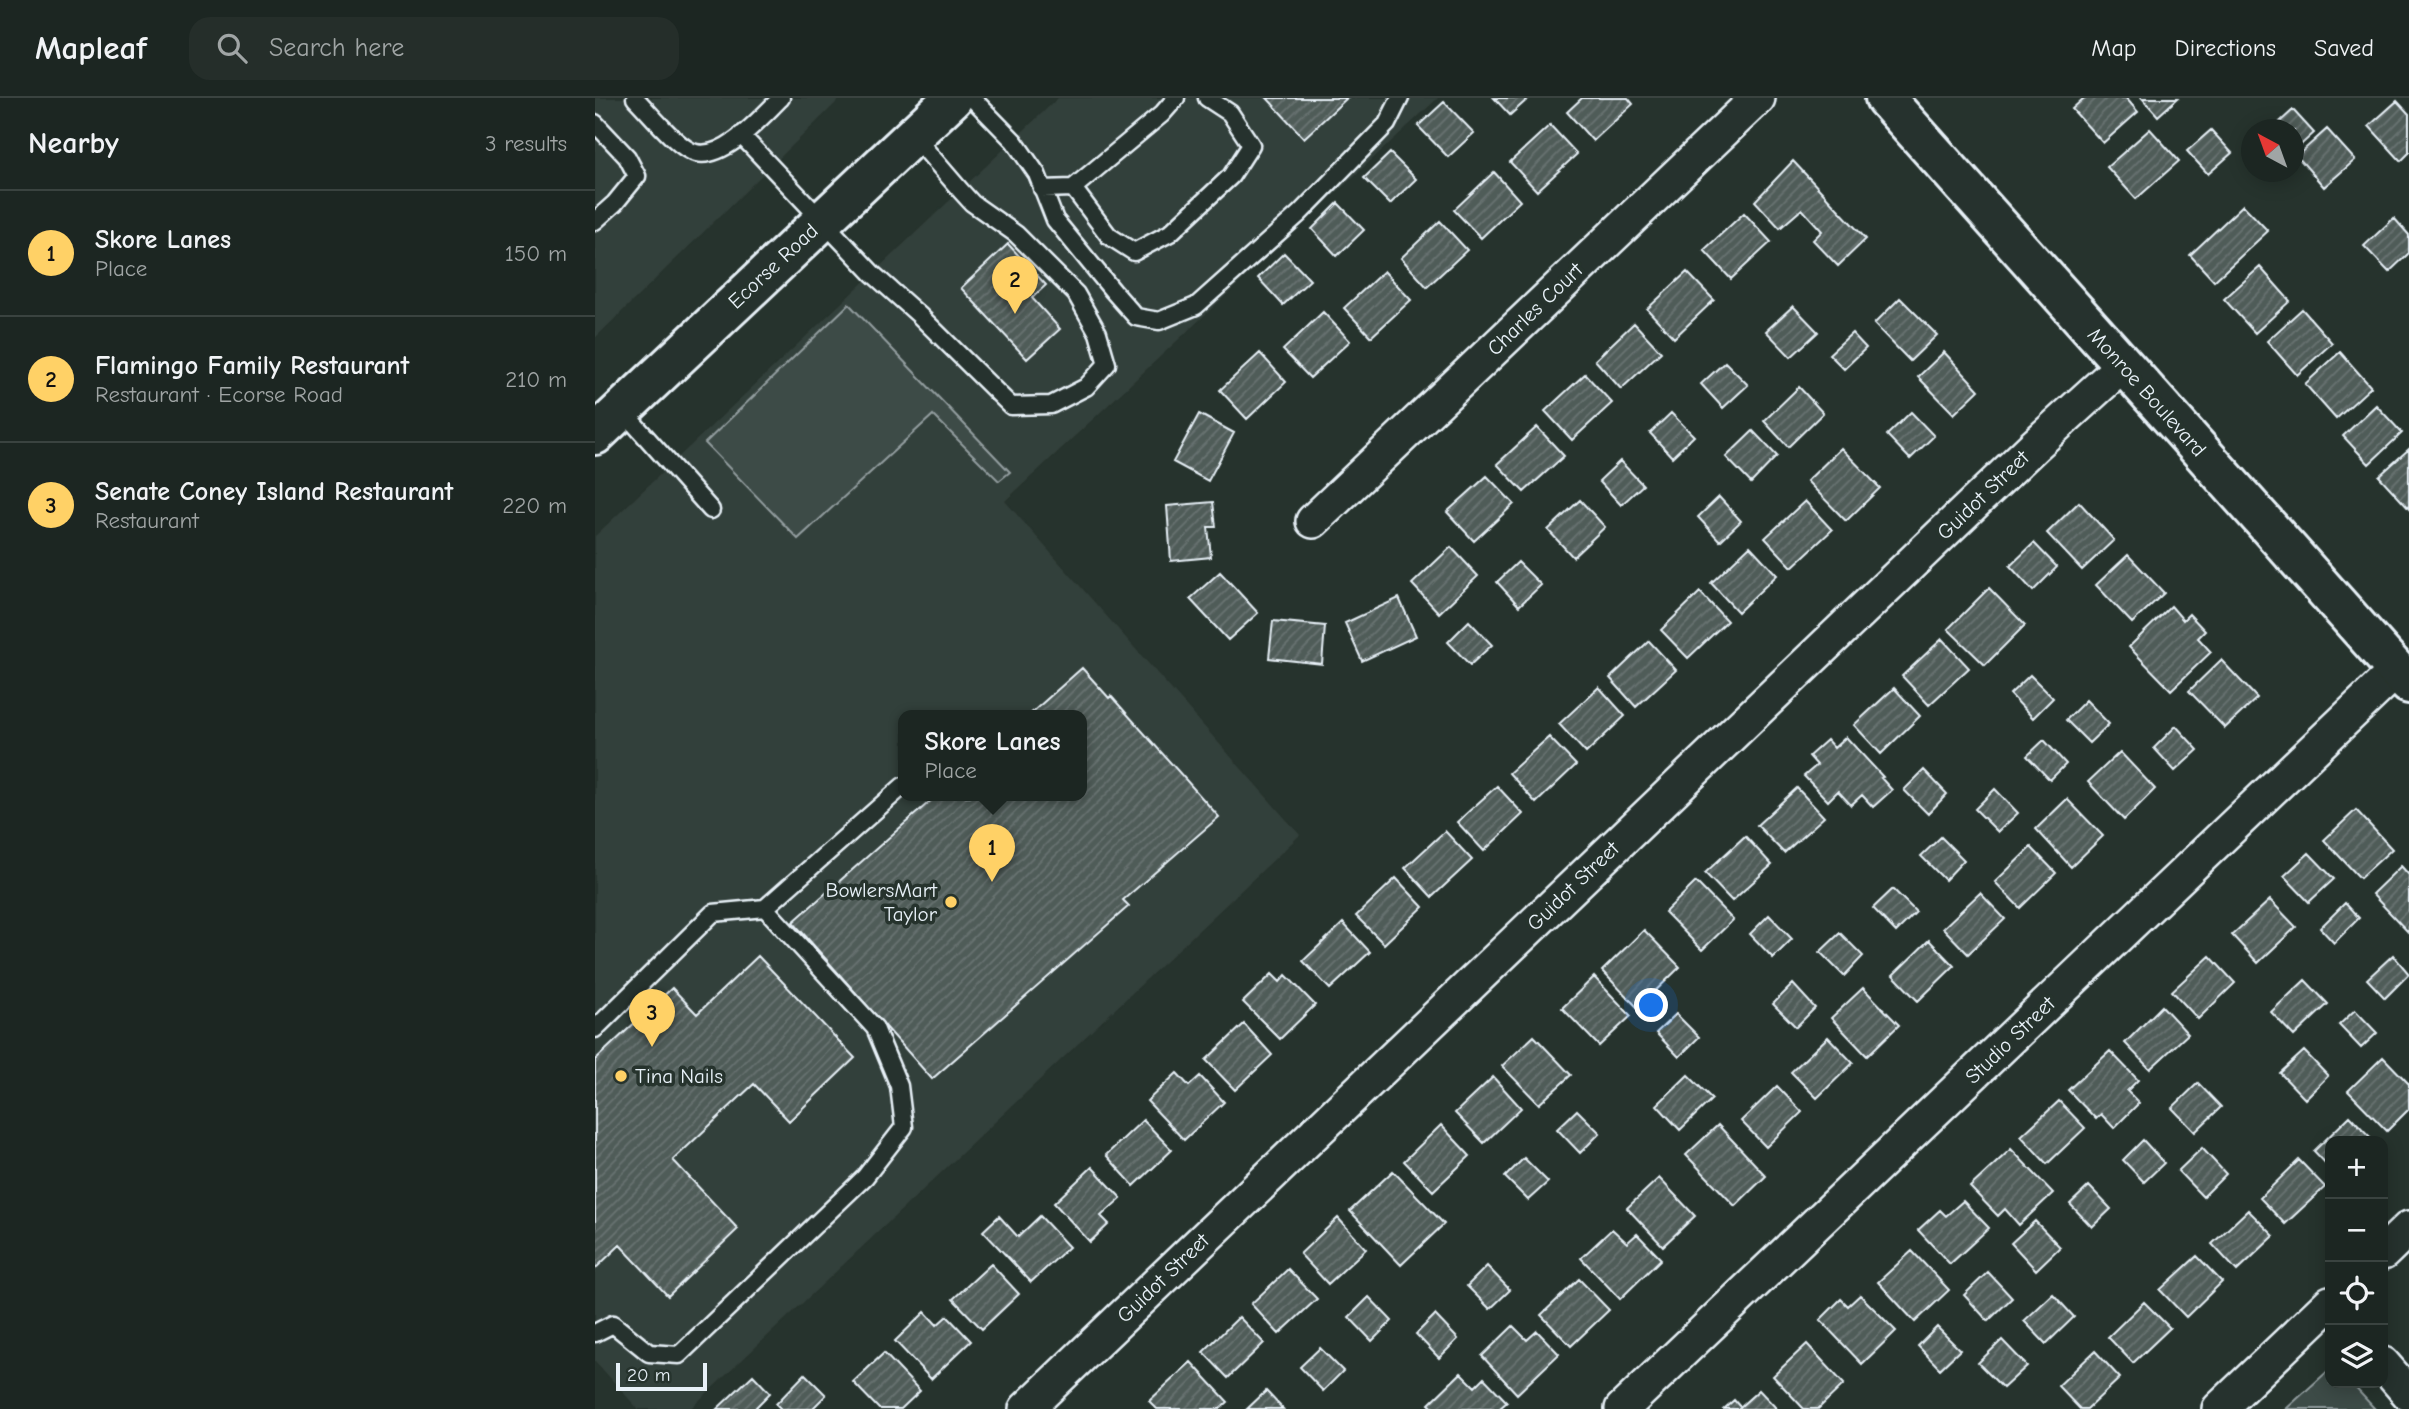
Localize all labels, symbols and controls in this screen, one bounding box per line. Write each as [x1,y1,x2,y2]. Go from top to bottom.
search box [189,17,679,80]
text: Mapleaf [35,29,147,67]
icon: search [213,29,251,67]
text: Search here [269,33,404,63]
text: Map [2091,34,2137,62]
text: Directions [2175,34,2276,62]
text: Saved [2314,34,2374,62]
north arrow [2241,119,2304,182]
text: Nearby [28,126,119,161]
text: 3 results [485,130,567,157]
street label: Ecorse Road [723,218,823,314]
text: Skore Lanes [95,225,231,255]
text: 1 [46,240,56,267]
text: 150 m [505,240,567,267]
text: Place [95,255,147,282]
pin: 2 [992,256,1038,314]
street label: Charles Court [1482,257,1588,360]
street label: Monroe Boulevard [2083,323,2211,461]
text: Flamingo Family Restaurant [95,351,409,381]
text: 2 [45,366,57,393]
text: 210 m [505,366,567,393]
text: Restaurant · Ecorse Road [95,381,343,408]
street label: Guidot Street [1932,445,2035,545]
text: Senate Coney Island Restaurant [95,477,453,507]
text: 3 [45,492,57,519]
text: 220 m [502,492,567,519]
text: Restaurant [95,507,199,534]
popup [898,710,1087,801]
text: Skore Lanes [924,727,1061,757]
text: Place [924,757,977,784]
pin: 1 [969,824,1015,882]
street label: Guidot Street [1522,836,1625,936]
place label: BowlersMart Taylor [826,878,938,926]
marker: BowlersMart Taylor [943,894,959,910]
your location [1634,988,1668,1022]
pin: 3 [629,989,675,1047]
street label: Studio Street [1960,991,2060,1089]
place label: Tina Nails [635,1064,723,1088]
marker: Tina Nails [613,1068,629,1084]
map controls [2325,1136,2388,1388]
button: + [2325,1136,2388,1199]
button: − [2325,1199,2388,1262]
street label: Guidot Street [1112,1228,1215,1328]
button: locate [2325,1262,2388,1325]
button: layers [2325,1325,2388,1388]
scale bar [616,1360,707,1392]
text: 20 m [627,1364,671,1386]

